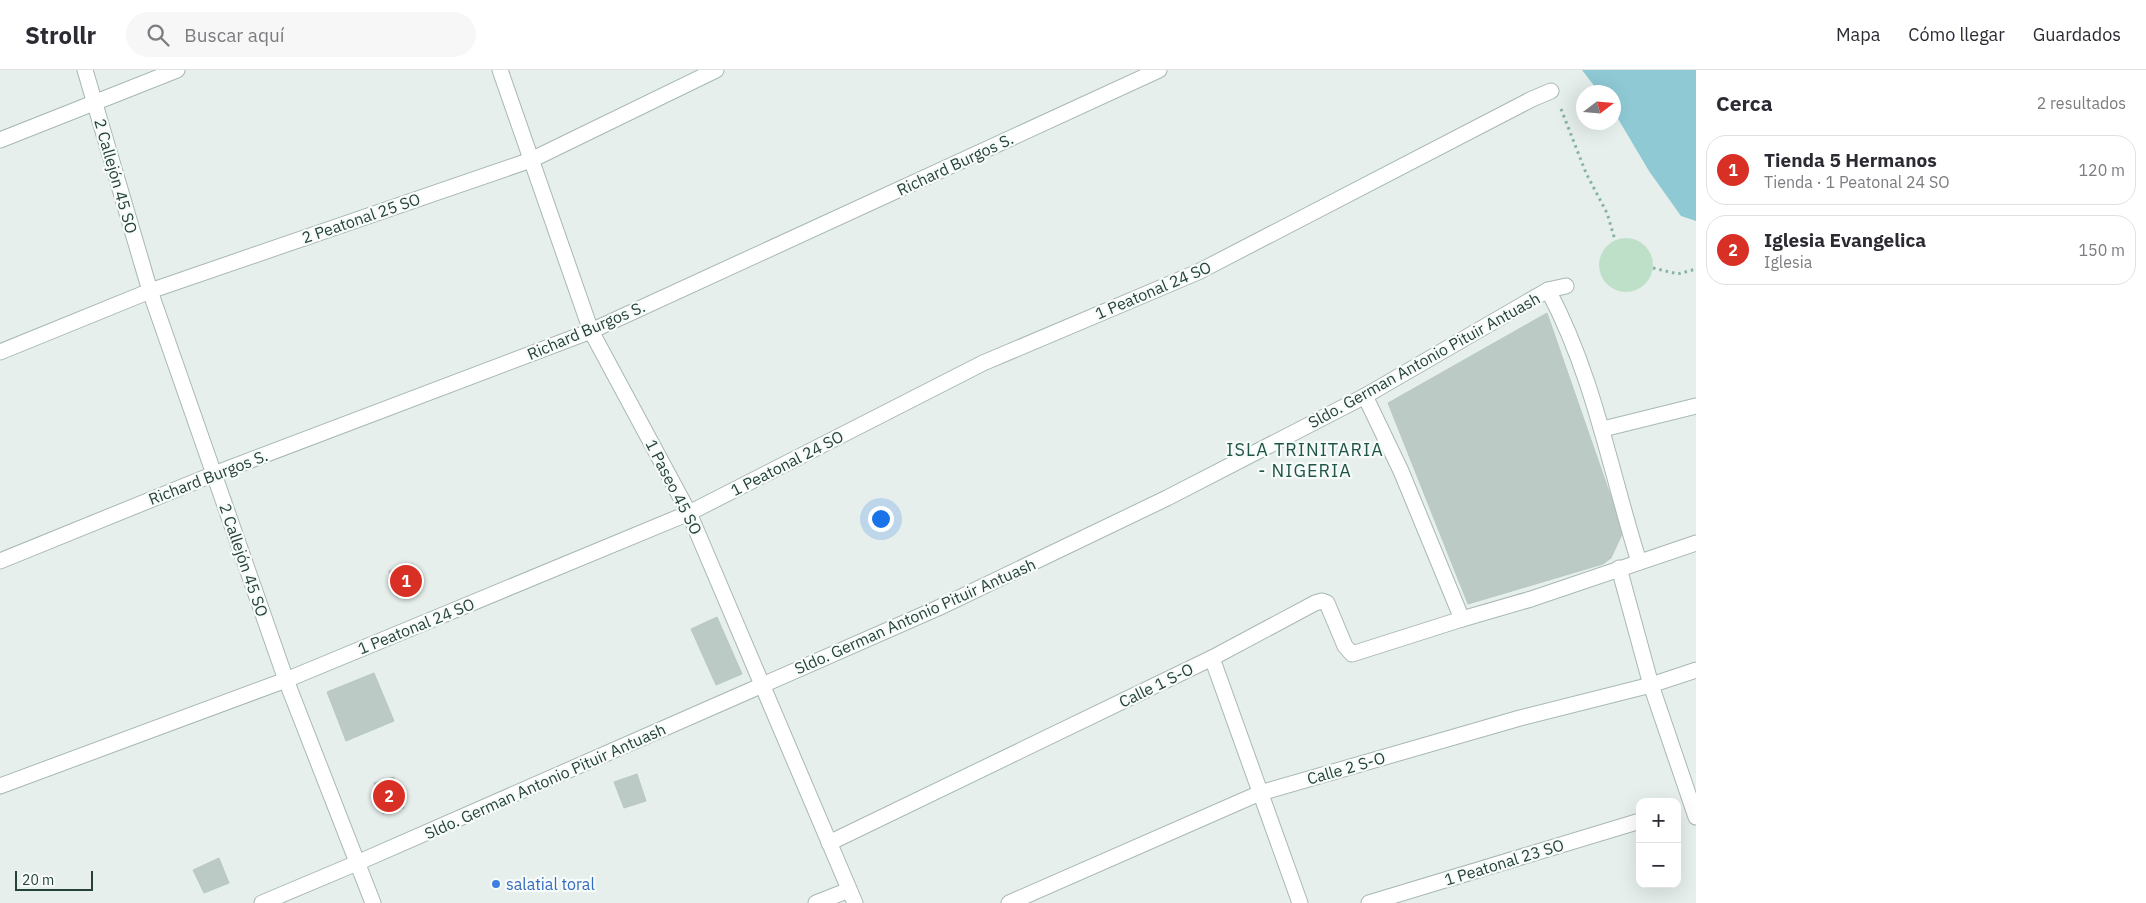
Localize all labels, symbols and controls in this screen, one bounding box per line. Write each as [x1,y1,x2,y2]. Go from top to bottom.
search box [126,12,476,57]
text: Strollr [25,19,96,51]
icon: search [144,21,172,49]
text: Buscar aquí [184,23,285,47]
text: Mapa [1836,23,1880,46]
text: Cómo llegar [1908,23,2005,46]
text: Guardados [2033,23,2121,46]
north arrow [1576,85,1621,130]
text: Cerca [1716,89,1773,117]
text: 2 resultados [2037,93,2126,113]
street label: 2 Callejón 45 SO [90,116,142,236]
street label: Richard Burgos S. [894,128,1016,200]
text: Tienda 5 Hermanos [1764,148,1937,172]
text: 1 [1728,160,1738,180]
text: 120 m [2078,160,2125,180]
text: Tienda · 1 Peatonal 24 SO [1764,172,1950,192]
street label: 2 Peatonal 25 SO [299,188,423,248]
text: Iglesia Evangelica [1764,228,1926,252]
text: 2 [1728,240,1738,260]
text: 150 m [2078,240,2125,260]
text: Iglesia [1764,252,1812,272]
street label: 1 Peatonal 24 SO [1092,257,1214,323]
street label: Sldo. German Antonio Pituir Antuash [1305,288,1543,432]
street label: Richard Burgos S. [524,296,648,364]
street label: 1 Peatonal 24 SO [727,426,847,500]
street label: 1 Paseo 45 SO [641,436,707,538]
district label: ISLA TRINITARIA - NIGERIA [1226,438,1384,482]
street label: Richard Burgos S. [145,445,271,509]
street label: 2 Callejón 45 SO [215,501,273,619]
your location [868,506,894,532]
street label: Sldo. German Antonio Pituir Antuash [791,554,1039,678]
pin: 1 [390,562,422,600]
street label: 1 Peatonal 24 SO [355,594,477,658]
street label: Calle 1 S-O [1115,658,1197,712]
street label: Sldo. German Antonio Pituir Antuash [421,719,669,843]
street label: Calle 2 S-O [1305,747,1387,789]
pin: 2 [373,777,405,815]
map controls [1636,798,1681,888]
button: + [1636,798,1681,843]
street label: 1 Peatonal 23 SO [1442,834,1566,890]
button: − [1636,843,1681,888]
scale bar [15,868,92,891]
text: 20 m [22,871,54,889]
place label: salatial toral [506,874,595,894]
marker: salatial toral [490,878,502,890]

